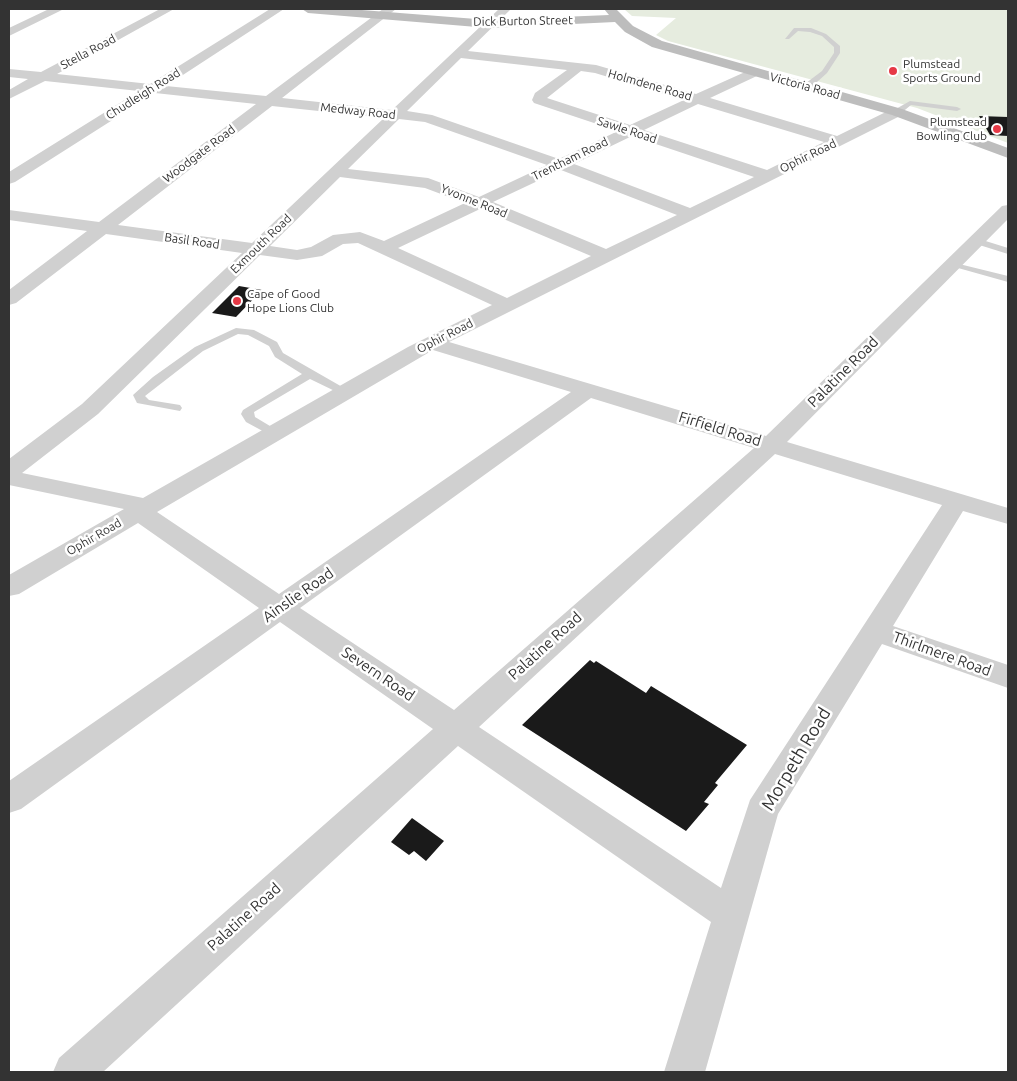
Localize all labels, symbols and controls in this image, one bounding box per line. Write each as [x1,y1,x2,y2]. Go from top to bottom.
street label: Dick Burton Street [473,13,573,29]
street label: Stella Road [58,31,118,73]
place label: Plumstead Sports Ground [903,57,981,85]
street label: Chudleigh Road [103,65,183,123]
marker: Plumstead Sports Ground [887,65,899,77]
street label: Holmdene Road [606,66,694,104]
street label: Victoria Road [768,70,842,102]
street label: Medway Road [320,100,396,122]
street label: Sawle Road [595,114,659,146]
place label: Plumstead Bowling Club [916,115,987,143]
street label: Woodgate Road [160,122,238,186]
marker: Plumstead Bowling Club [991,123,1003,135]
street label: Trentham Road [530,134,610,184]
street label: Ophir Road [777,136,839,176]
street label: Yvonne Road [439,181,509,221]
street label: Exmouth Road [228,211,294,277]
street label: Basil Road [164,230,220,252]
place label: Cape of Good Hope Lions Club [247,287,334,315]
marker: Cape of Good Hope Lions Club [231,295,243,307]
street label: Ophir Road [415,316,475,356]
street label: Palatine Road [804,333,882,411]
street label: Firfield Road [676,408,764,450]
street label: Ophir Road [64,516,124,558]
street label: Ainslie Road [259,564,337,626]
street label: Palatine Road [505,608,585,684]
street label: Thirlmere Road [890,628,994,680]
street label: Severn Road [338,643,418,705]
street label: Morpeth Road [757,704,835,814]
street label: Palatine Road [204,879,284,955]

